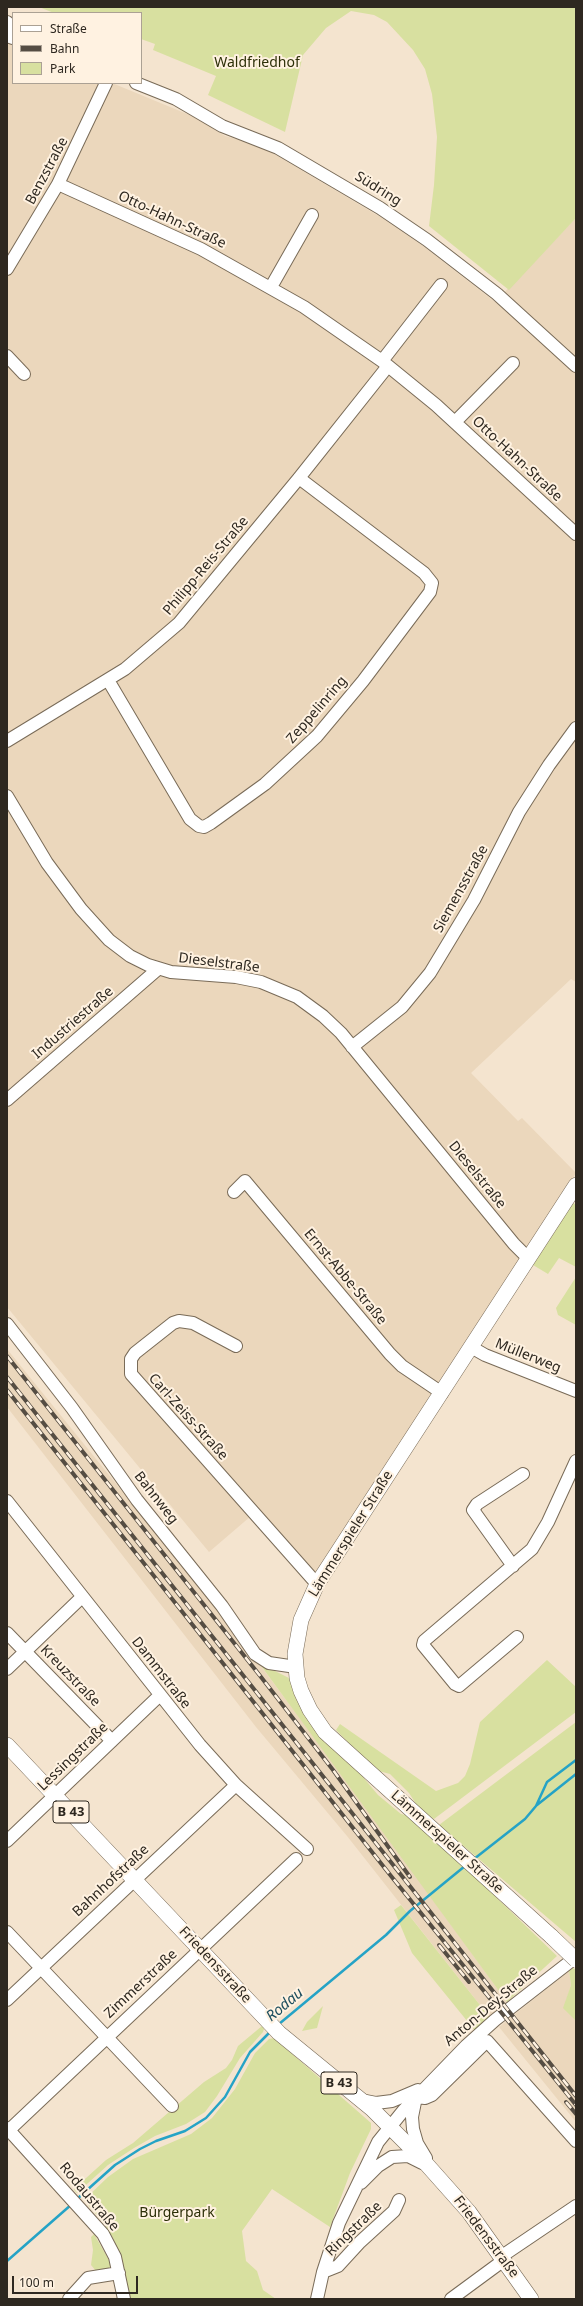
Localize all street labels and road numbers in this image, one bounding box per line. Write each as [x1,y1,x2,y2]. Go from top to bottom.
street label: Benzstraße [22,134,72,208]
street label: Südring [352,168,404,210]
street label: Otto-Hahn-Straße [115,188,229,252]
street label: Otto-Hahn-Straße [469,413,565,505]
street label: Philipp-Reis-Straße [160,513,252,619]
street label: Zeppelinring [283,673,351,747]
street label: Siemensstraße [430,842,492,936]
street label: Dieselstraße [177,950,261,976]
street label: Industriestraße [29,983,117,1063]
street label: Dieselstraße [445,1138,509,1212]
street label: Ernst-Abbe-Straße [300,1226,390,1328]
street label: Müllerweg [493,1335,563,1377]
street label: Carl-Zeiss-Straße [145,1370,231,1464]
street label: Bahnweg [130,1468,182,1528]
street label: Lämmerspieler Straße [305,1468,397,1600]
street label: Dammstraße [128,1634,194,1712]
street label: Kreuzstraße [36,1642,104,1710]
street label: Lessingstraße [34,1719,112,1795]
street label: Lämmerspieler Straße [387,1787,507,1897]
road number: B 43 [53,1801,89,1823]
street label: Bahnhofstraße [69,1841,153,1921]
street label: Friedensstraße [175,1923,255,2007]
street label: Zimmerstraße [101,1946,181,2022]
street label: Anton-Dey-Straße [441,1962,541,2050]
road number: B 43 [321,2072,357,2094]
street label: Rodaustraße [56,2159,122,2235]
street label: Friedensstraße [450,2193,522,2281]
street label: Ringstraße [322,2198,386,2260]

